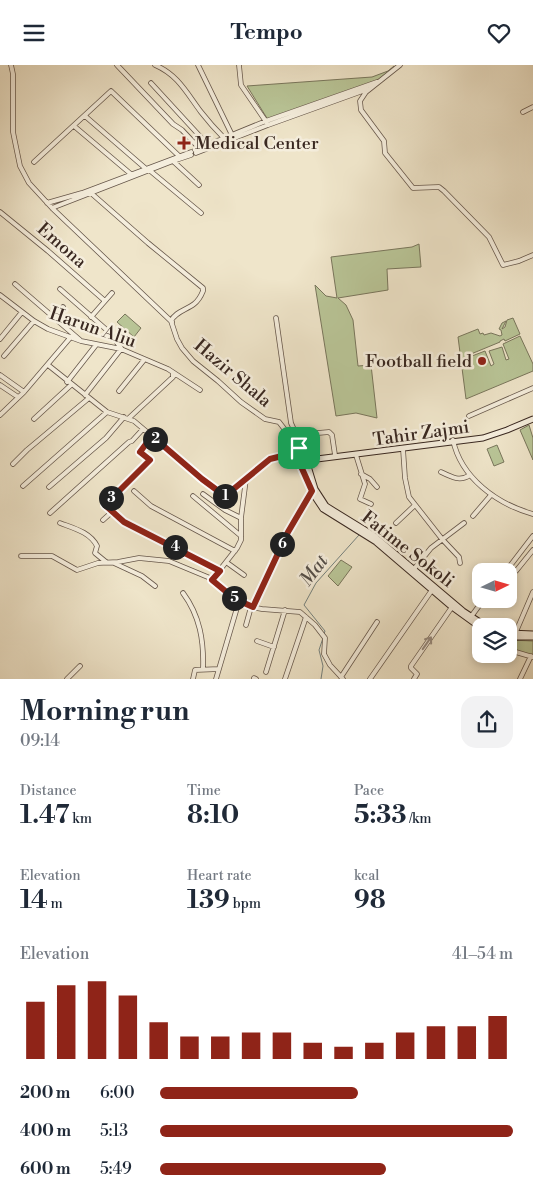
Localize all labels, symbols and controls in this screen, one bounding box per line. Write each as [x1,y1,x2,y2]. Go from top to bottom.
icon: menu [20,19,48,47]
text: Tempo [230,19,303,46]
icon: heart [485,19,513,47]
place label: Medical Center [195,132,319,155]
marker: Medical Center [177,136,191,150]
street label: Emona [32,218,92,274]
street label: Harun Aliu [46,302,140,353]
street label: Hazir Shala [189,334,277,413]
place label: Football field [365,350,473,373]
marker: Football field [476,355,488,367]
street label: Tahir Zajmi [371,415,471,452]
pin: 2 [142,427,168,451]
pin [278,427,320,469]
text: 2 [151,430,160,448]
icon: arrive [285,434,313,462]
pin: 1 [212,483,238,509]
pin: 3 [98,485,124,511]
text: 1 [222,487,229,505]
text: 3 [107,489,116,507]
street label: Fatime Sokoli [357,506,459,593]
pin: 6 [270,531,294,557]
pin: 4 [162,535,188,559]
text: 6 [278,535,287,553]
text: 4 [171,538,180,556]
water label: Mat [294,549,334,591]
north arrow [472,563,518,607]
map controls [472,563,517,663]
pin: 5 [222,585,246,611]
text: 5 [230,589,239,607]
button: layers [472,618,517,663]
one-way arrow [422,637,432,651]
text: Morning run [20,694,189,729]
button: share [461,696,513,748]
text: 09:14 [20,731,60,751]
text: Distance [20,782,77,800]
text: Time [187,782,221,800]
text: Pace [354,782,384,800]
text: 1.47 [20,800,69,831]
text: 8:10 [187,800,239,831]
text: 5:33 [354,800,406,831]
text: km [69,810,92,828]
text: /km [406,810,432,828]
text: Elevation [20,867,81,885]
text: Heart rate [187,867,252,885]
text: kcal [354,867,379,885]
text: 14 [20,885,48,916]
text: 139 [187,885,230,916]
text: 98 [354,885,386,916]
text: m [48,895,63,913]
text: bpm [230,895,261,913]
text: Elevation [20,944,89,964]
text: 41–54 m [452,944,513,964]
text: 200 m [20,1083,70,1103]
text: 6:00 [100,1083,135,1103]
text: 400 m [20,1121,71,1141]
text: 5:13 [100,1121,128,1141]
text: 600 m [20,1159,70,1179]
text: 5:49 [100,1159,132,1179]

